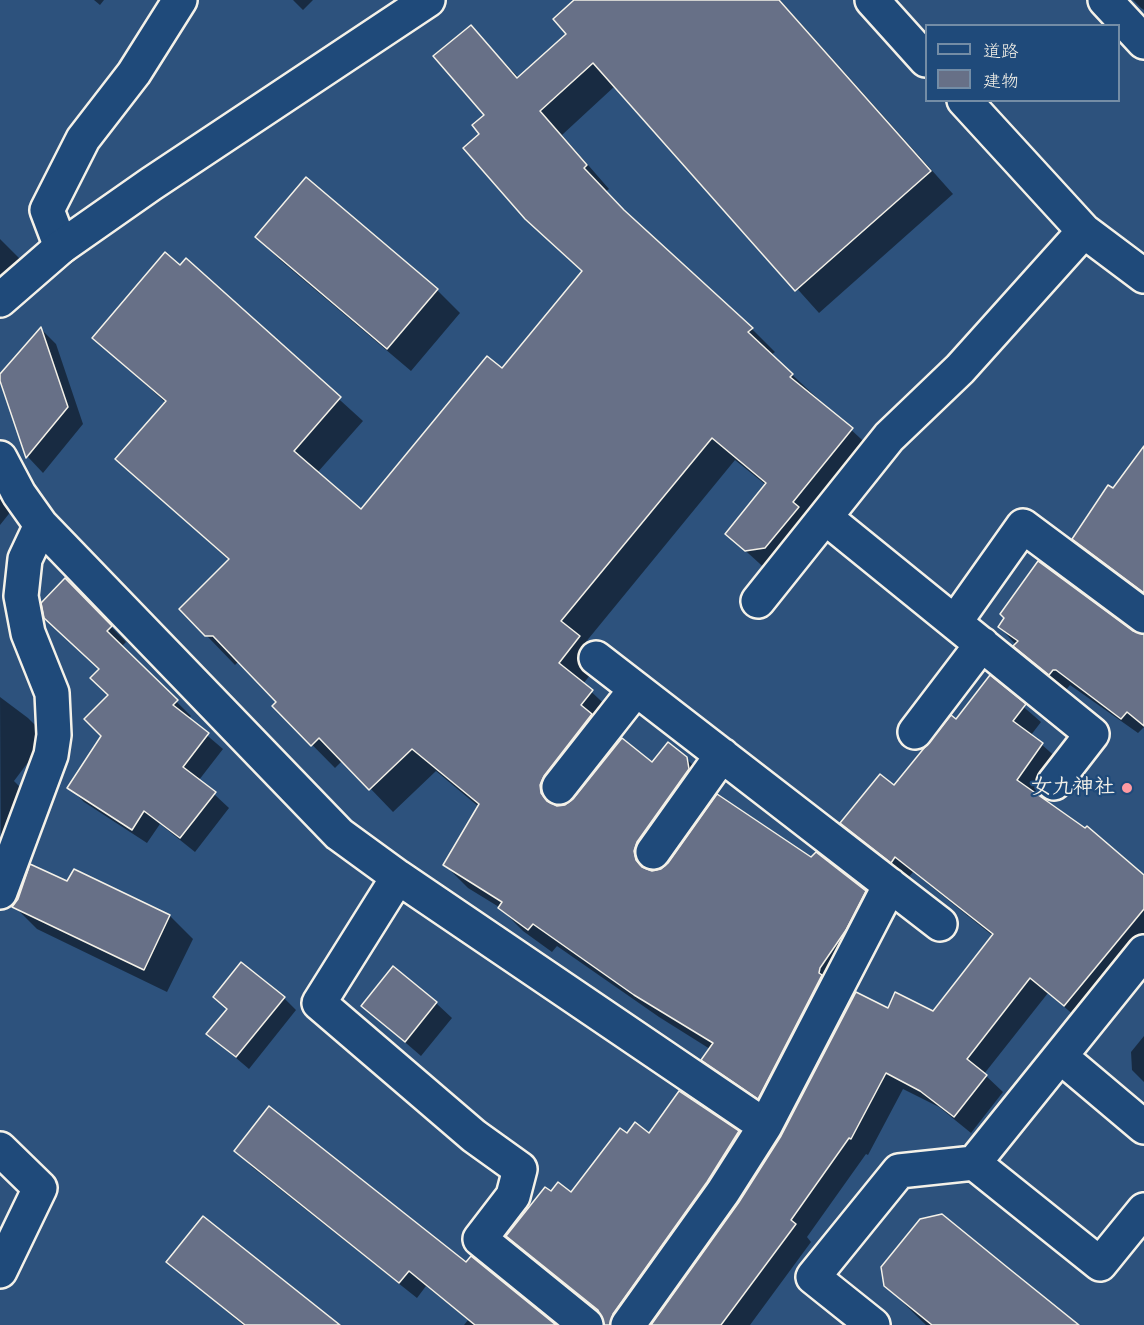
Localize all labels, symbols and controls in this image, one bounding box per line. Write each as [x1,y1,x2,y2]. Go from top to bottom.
legend [925,24,1120,102]
text: 道路 [983,40,1019,63]
text: 建物 [983,70,1019,93]
place label: 女九神社 [1031,775,1115,801]
marker: 女九神社 [1120,781,1134,795]

